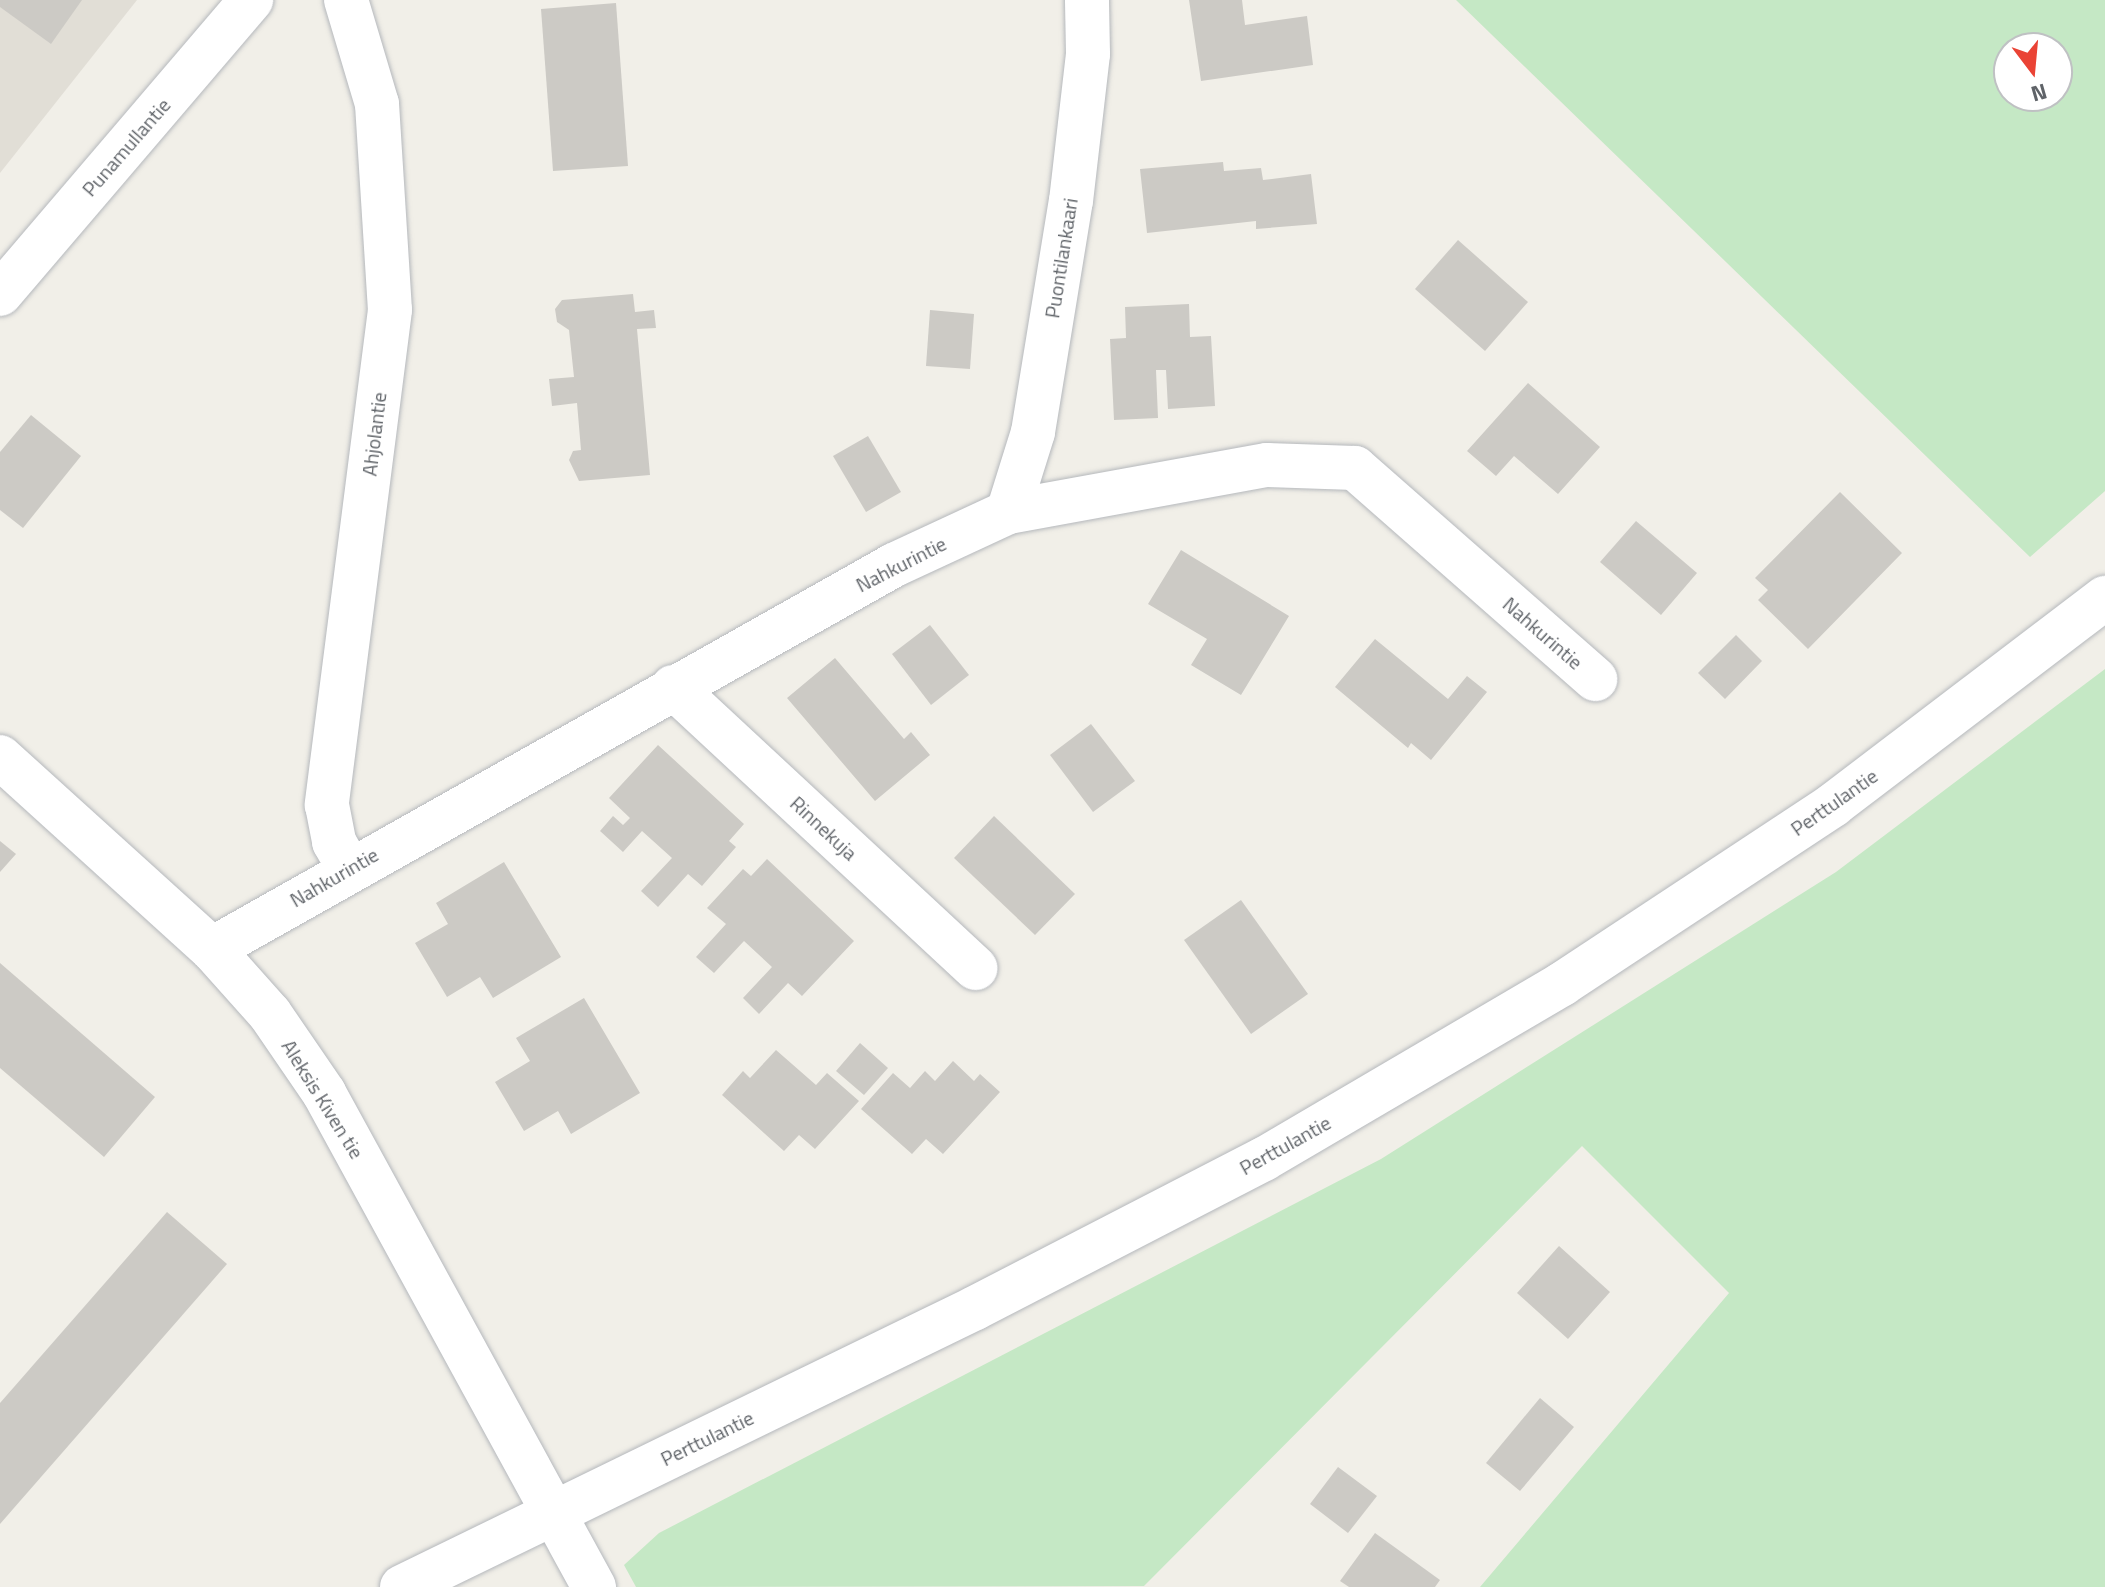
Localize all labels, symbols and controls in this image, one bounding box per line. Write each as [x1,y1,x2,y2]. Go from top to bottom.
north arrow [1993,32,2073,112]
text: N [2027,75,2051,112]
street label: Punamullantie [77,93,175,201]
street label: Puontilankaari [1040,196,1082,320]
street label: Ahjolantie [357,391,391,477]
street label: Nahkurintie [852,531,950,597]
street label: Nahkurintie [1498,592,1588,674]
street label: Perttulantie [1786,763,1882,841]
street label: Rinnekuja [786,791,862,865]
street label: Nahkurintie [286,842,382,912]
street label: Aleksis Kiven tie [277,1035,369,1163]
street label: Perttulantie [1235,1110,1335,1180]
street label: Perttulantie [657,1405,757,1471]

